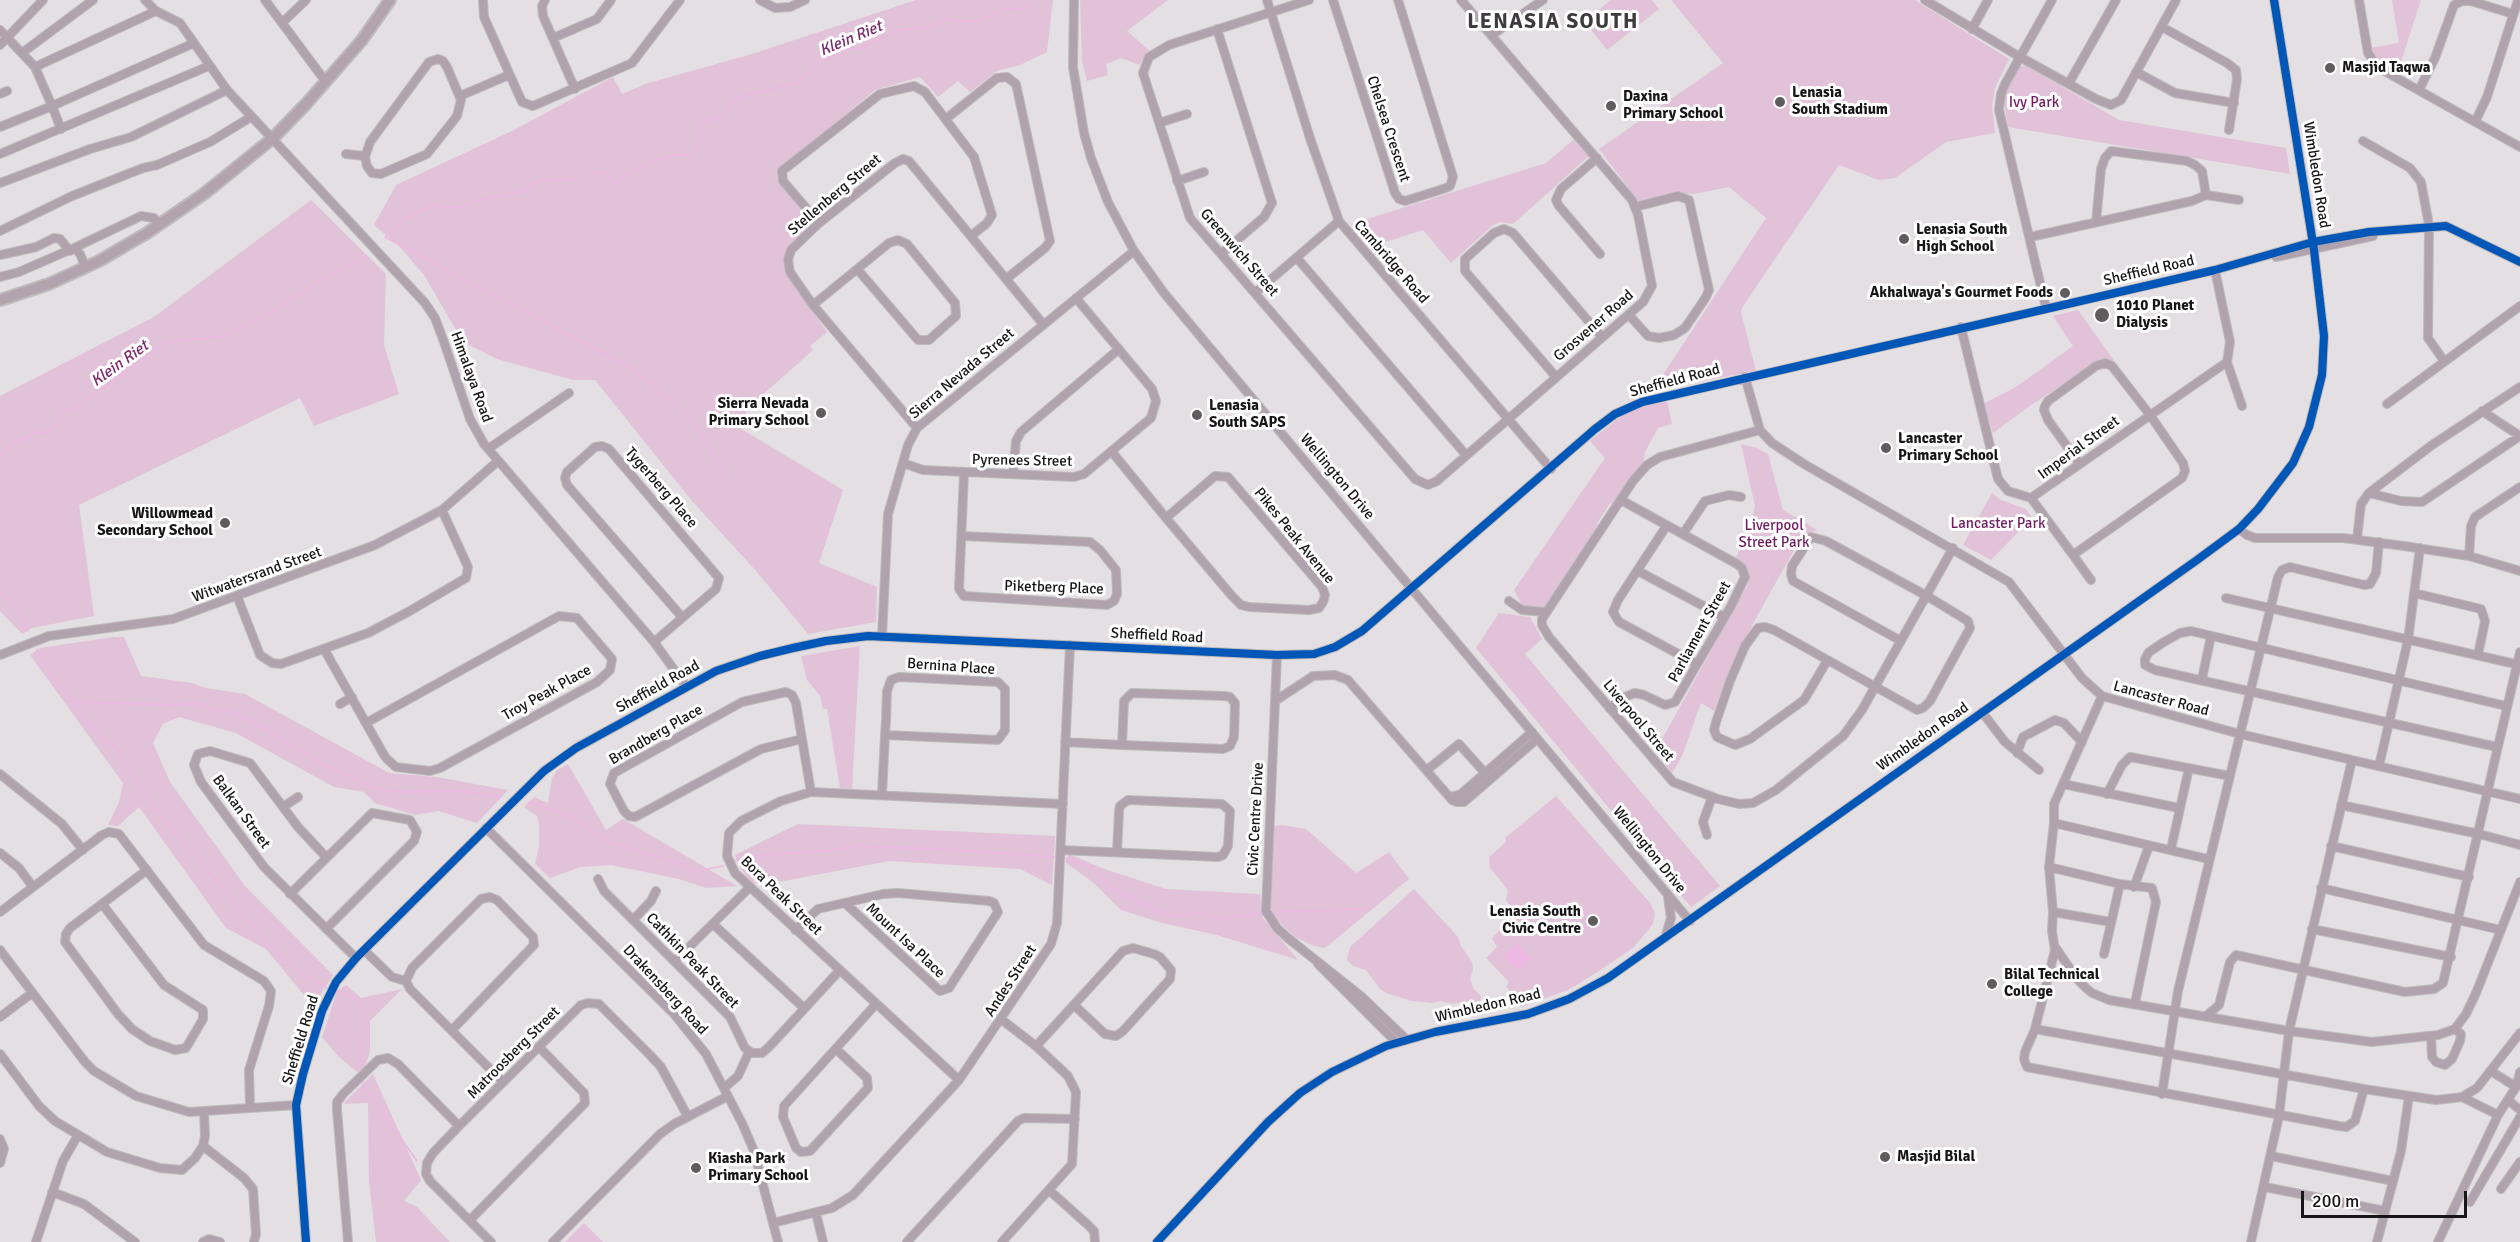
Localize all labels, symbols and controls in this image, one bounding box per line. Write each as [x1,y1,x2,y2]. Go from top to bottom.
district label: LENASIA SOUTH [1467,9,1639,35]
water label: Klein Riet [817,17,885,61]
place label: Masjid Taqwa [2342,59,2431,77]
marker: Masjid Taqwa [2323,61,2337,75]
street label: Chelsea Crescent [1362,74,1414,184]
place label: Lenasia South Stadium [1792,84,1888,119]
place label: Daxina Primary School [1623,88,1723,123]
park label: Ivy Park [2009,94,2059,112]
marker: Lenasia South Stadium [1773,95,1787,109]
marker: Daxina Primary School [1604,99,1618,113]
street label: Wimbledon Road [2299,120,2333,230]
street label: Stellenberg Street [785,151,885,239]
street label: Greenwich Street [1196,205,1282,301]
street label: Cambridge Road [1350,216,1432,308]
place label: Lenasia South High School [1916,221,2007,256]
marker: Lenasia South High School [1897,232,1911,246]
street label: Sheffield Road [2102,252,2196,290]
place label: Akhalwaya's Gourmet Foods [1870,284,2053,302]
street label: Grosvener Road [1550,286,1638,366]
marker: Akhalwaya's Gourmet Foods [2058,286,2072,300]
place label: 1010 Planet Dialysis [2116,297,2194,332]
marker: 1010 Planet Dialysis [2093,306,2111,324]
street label: Sierra Nevada Street [906,325,1018,423]
street label: Himalaya Road [446,329,496,425]
water label: Klein Riet [88,337,152,391]
street label: Sheffield Road [1628,360,1722,402]
place label: Sierra Nevada Primary School [709,395,809,430]
place label: Lenasia South SAPS [1209,397,1286,432]
marker: Sierra Nevada Primary School [814,406,828,420]
marker: Lenasia South SAPS [1190,408,1204,422]
street label: Imperial Street [2035,412,2123,484]
street label: Wellington Drive [1296,430,1378,524]
place label: Lancaster Primary School [1898,430,1998,465]
marker: Lancaster Primary School [1879,441,1893,455]
street label: Tygerberg Place [621,444,701,532]
street label: Pyrenees Street [972,451,1072,471]
street label: Pikes Peak Avenue [1250,484,1338,588]
place label: Willowmead Secondary School [97,505,213,540]
park label: Lancaster Park [1951,515,2045,533]
marker: Willowmead Secondary School [218,516,232,530]
park label: Liverpool Street Park [1738,517,1810,552]
street label: Witwatersrand Street [190,543,324,607]
street label: Piketberg Place [1004,577,1104,599]
street label: Parliament Street [1665,578,1735,686]
street label: Sheffield Road [1110,625,1204,647]
street label: Bernina Place [906,655,996,679]
street label: Sheffield Road [613,657,703,717]
street label: Troy Peak Place [499,661,595,725]
street label: Liverpool Street [1598,676,1678,766]
street label: Lancaster Road [2111,678,2211,720]
street label: Wimbledon Road [1874,699,1972,775]
street label: Brandberg Place [606,701,706,769]
street label: Civic Centre Drive [1244,762,1268,876]
street label: Balkan Street [208,772,274,852]
street label: Wellington Drive [1609,803,1689,897]
street label: Bora Peak Street [737,853,825,939]
street label: Mount Isa Place [862,900,948,982]
place label: Lenasia South Civic Centre [1490,903,1581,938]
street label: Cathkin Peak Street [642,909,742,1013]
marker: Lenasia South Civic Centre [1586,914,1600,928]
street label: Drakensberg Road [619,941,711,1039]
street label: Andes Street [981,942,1041,1020]
place label: Bilal Technical College [2004,966,2099,1001]
marker: Bilal Technical College [1985,977,1999,991]
street label: Wimbledon Road [1433,985,1543,1027]
street label: Sheffield Road [279,993,323,1087]
street label: Matroosberg Street [464,1003,564,1103]
place label: Masjid Bilal [1897,1148,1975,1166]
place label: Kiasha Park Primary School [708,1150,808,1185]
marker: Masjid Bilal [1878,1150,1892,1164]
marker: Kiasha Park Primary School [689,1161,703,1175]
scale bar [2304,1179,2470,1217]
text: 200 m [2312,1190,2359,1212]

